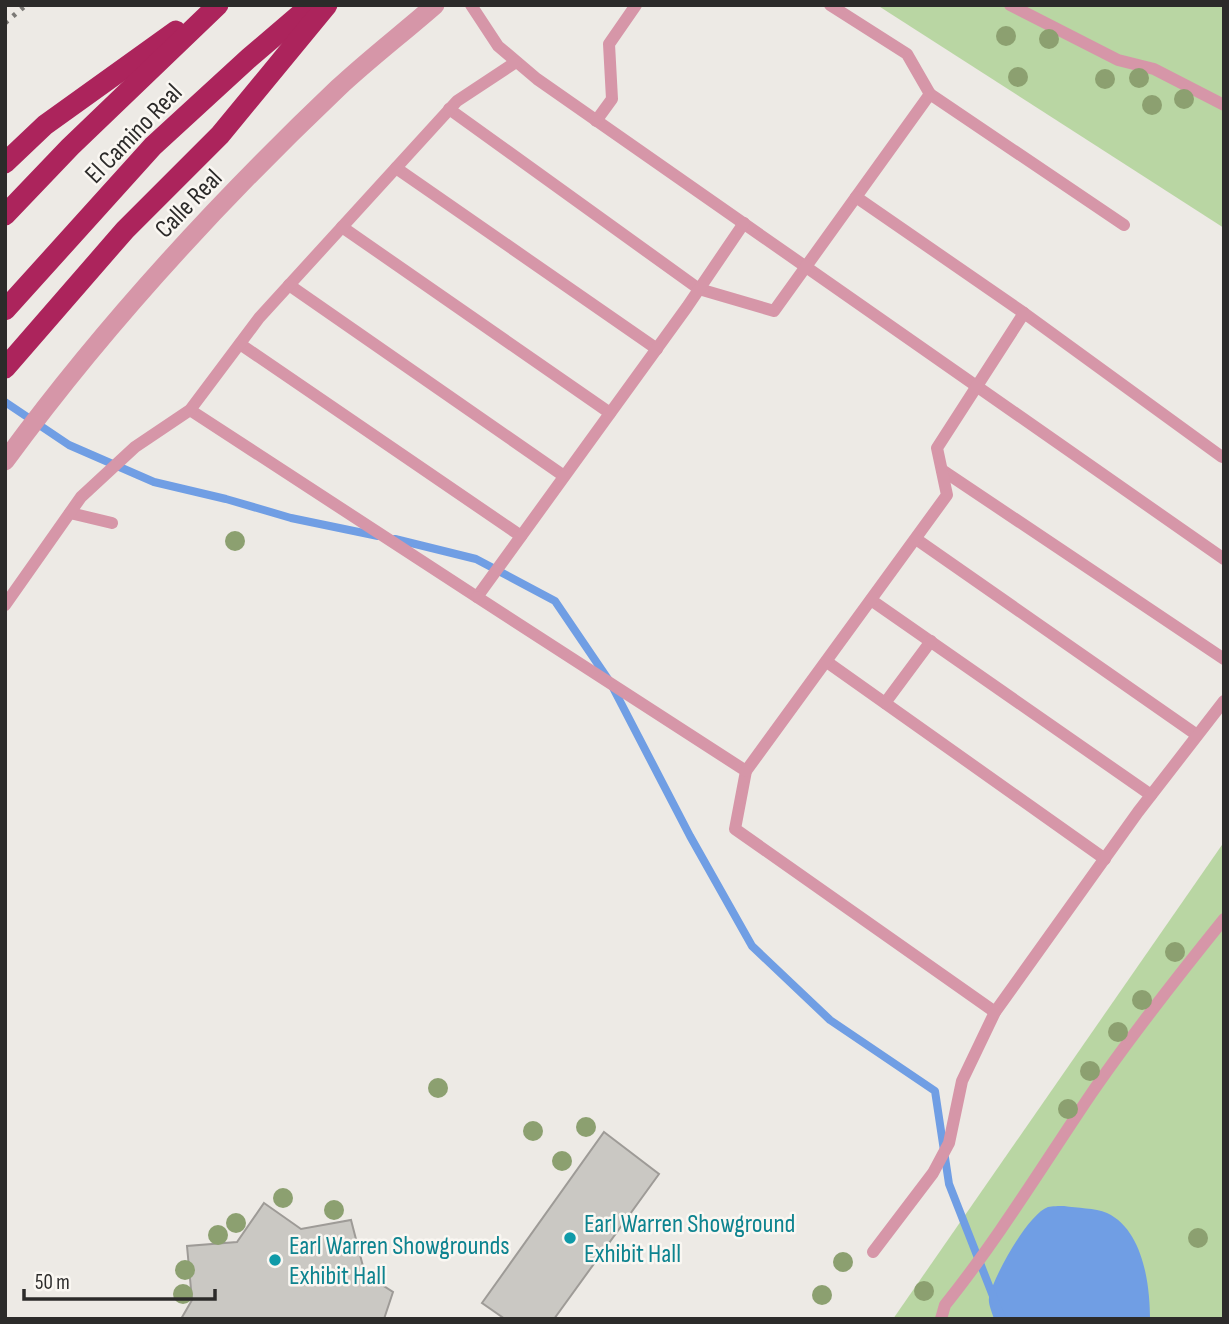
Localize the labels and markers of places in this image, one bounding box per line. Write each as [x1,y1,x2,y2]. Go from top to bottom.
place label: Earl Warren Showground Exhibit Hall [584,1209,795,1270]
marker: Earl Warren Showground Exhibit Hall [562,1230,578,1246]
place label: Earl Warren Showgrounds Exhibit Hall [289,1231,510,1292]
marker: Earl Warren Showgrounds Exhibit Hall [267,1252,283,1268]

